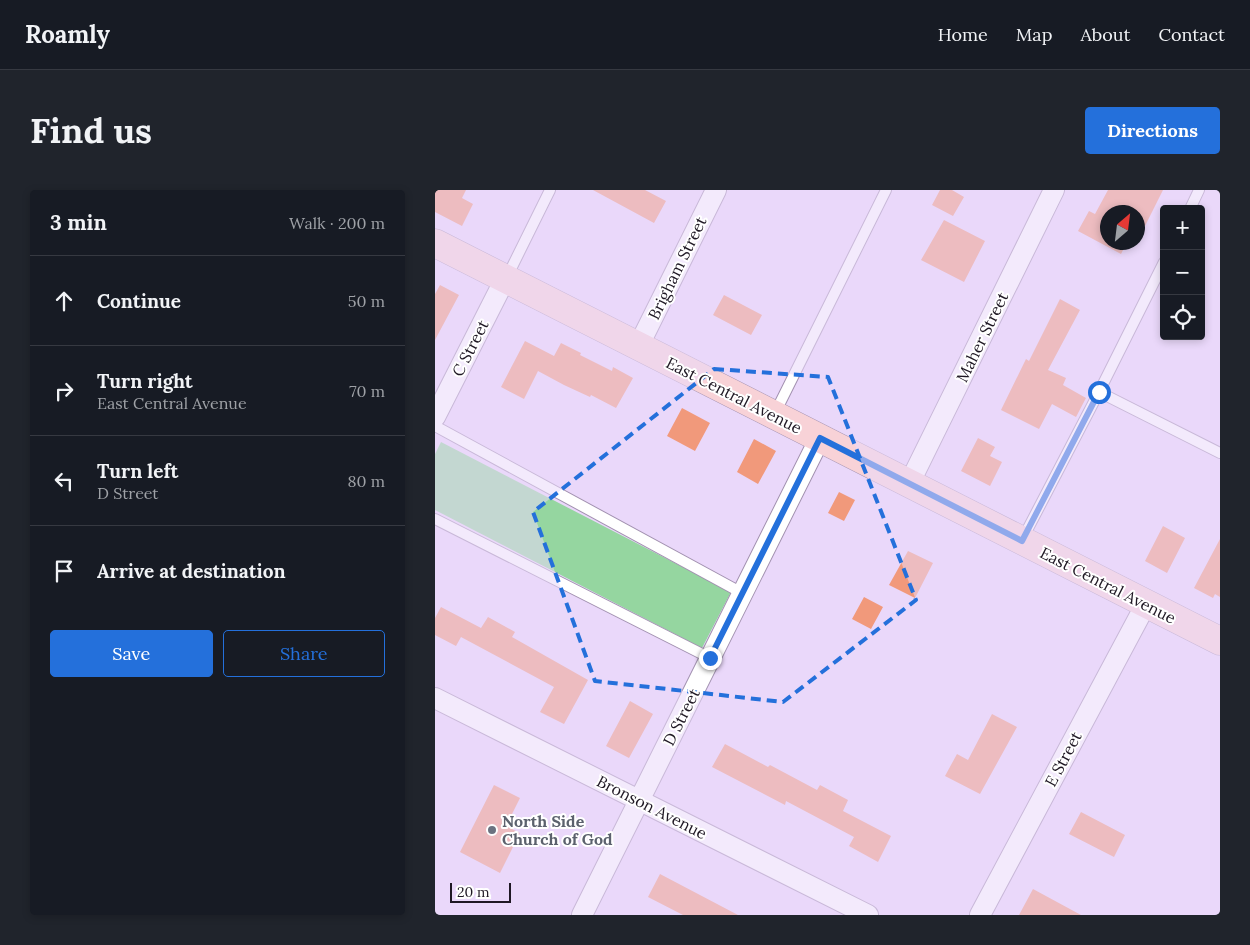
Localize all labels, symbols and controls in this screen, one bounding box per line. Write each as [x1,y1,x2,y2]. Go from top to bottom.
text: Roamly [25,19,110,50]
text: Home [938,23,988,46]
text: Map [1016,23,1052,46]
text: About [1080,23,1130,46]
text: Contact [1158,23,1225,46]
button: Directions [1085,107,1220,154]
text: Find us [30,108,152,153]
north arrow [1100,205,1145,250]
map controls [1160,205,1205,340]
button: + [1160,205,1205,250]
text: 3 min [50,209,107,236]
street label: Brigham Street [643,212,711,323]
text: Walk · 200 m [289,213,385,233]
button: − [1160,250,1205,295]
icon: ahead [50,287,78,315]
street label: Maher Street [952,288,1013,385]
text: Continue [97,289,181,313]
text: 50 m [348,291,385,311]
button: locate [1160,295,1205,340]
street label: C Street [447,316,493,380]
street label: East Central Avenue [663,352,805,438]
text: Turn right [97,369,193,393]
icon: right [50,377,78,405]
text: 70 m [349,381,385,401]
route start [1088,381,1111,404]
text: East Central Avenue [97,393,247,413]
text: Turn left [97,459,178,483]
icon: left [50,467,78,495]
text: 80 m [348,471,385,491]
text: D Street [97,483,159,503]
street label: East Central Avenue [1037,542,1179,628]
icon: arrive [50,557,78,585]
text: Arrive at destination [97,559,286,583]
button: Save [50,630,213,677]
button: Share [223,630,385,677]
route end [699,647,722,670]
street label: D Street [658,684,704,749]
street label: E Street [1040,727,1086,790]
street label: Bronson Avenue [594,771,711,843]
place label: North Side Church of God [502,811,613,849]
marker: North Side Church of God [486,824,498,836]
scale bar [450,880,511,903]
text: 20 m [457,883,489,901]

